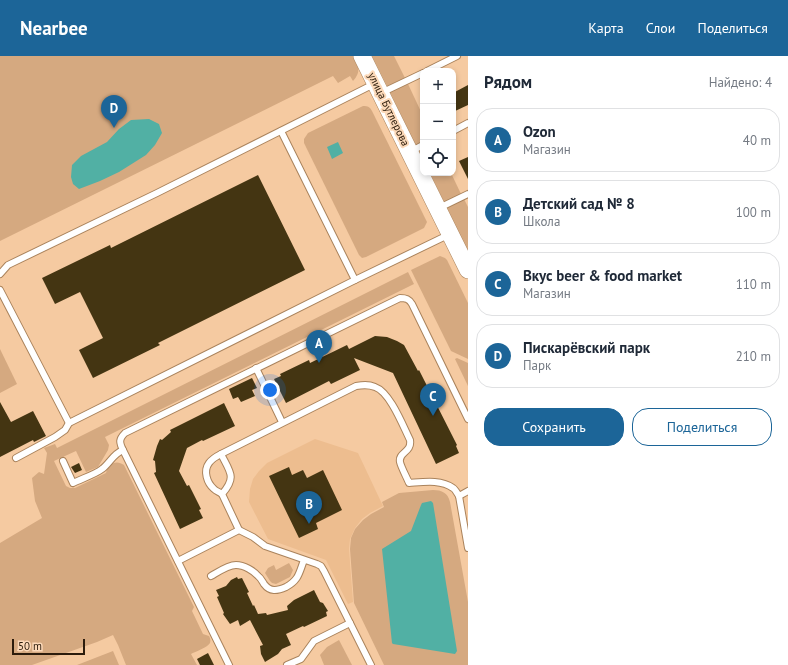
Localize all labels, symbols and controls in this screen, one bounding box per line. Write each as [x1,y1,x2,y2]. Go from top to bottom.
text: Nearbee [20,16,88,40]
text: Карта [588,19,624,37]
text: Слои [646,19,675,37]
text: Поделиться [697,19,768,37]
map controls [420,68,456,176]
button: + [420,68,456,104]
street label: улица Бутлерова [365,70,413,148]
text: Рядом [484,71,532,93]
text: Найдено: 4 [709,74,772,91]
pin: D [101,95,127,128]
button: − [420,104,456,140]
text: Ozon [523,122,556,141]
text: A [494,132,502,149]
text: 40 m [743,132,771,149]
button: locate [420,140,456,176]
text: Магазин [523,141,571,158]
text: Детский сад № 8 [523,194,635,213]
text: B [494,204,502,221]
text: 100 m [736,204,771,221]
text: Школа [523,213,560,230]
text: Вкус beer & food market [523,266,682,285]
text: C [494,276,502,293]
text: 110 m [736,276,771,293]
text: Магазин [523,285,571,302]
pin: A [306,330,332,363]
text: Пискарёвский парк [523,338,650,357]
text: D [494,348,502,365]
text: 210 m [736,348,771,365]
text: Парк [523,357,551,374]
your location [260,380,280,400]
pin: C [420,383,446,416]
button: Сохранить [484,408,624,446]
button: Поделиться [632,408,772,446]
pin: B [296,491,322,524]
scale bar [12,637,85,656]
text: 50 m [18,639,42,653]

